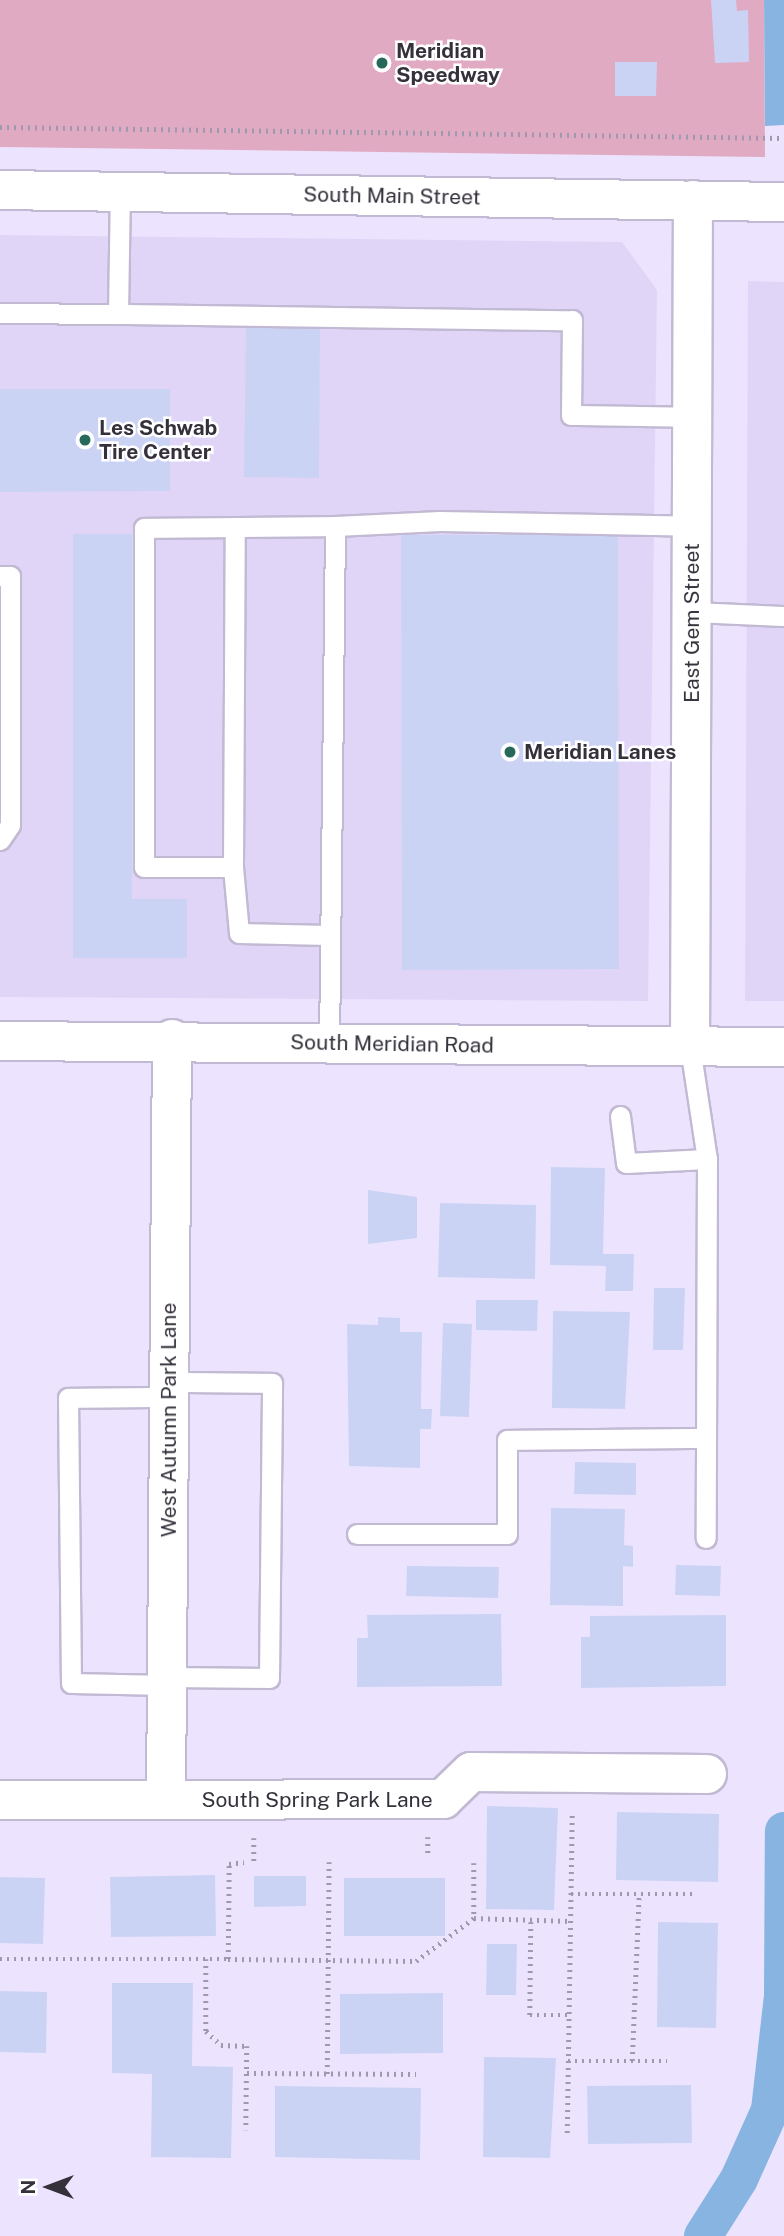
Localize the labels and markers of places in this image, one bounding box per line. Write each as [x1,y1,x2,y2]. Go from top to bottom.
place label: Meridian Speedway [396,38,500,88]
marker: Meridian Speedway [374,55,390,71]
place label: Les Schwab Tire Center [99,415,218,465]
marker: Les Schwab Tire Center [77,432,93,448]
place label: Meridian Lanes [524,739,676,765]
marker: Meridian Lanes [502,744,518,760]

